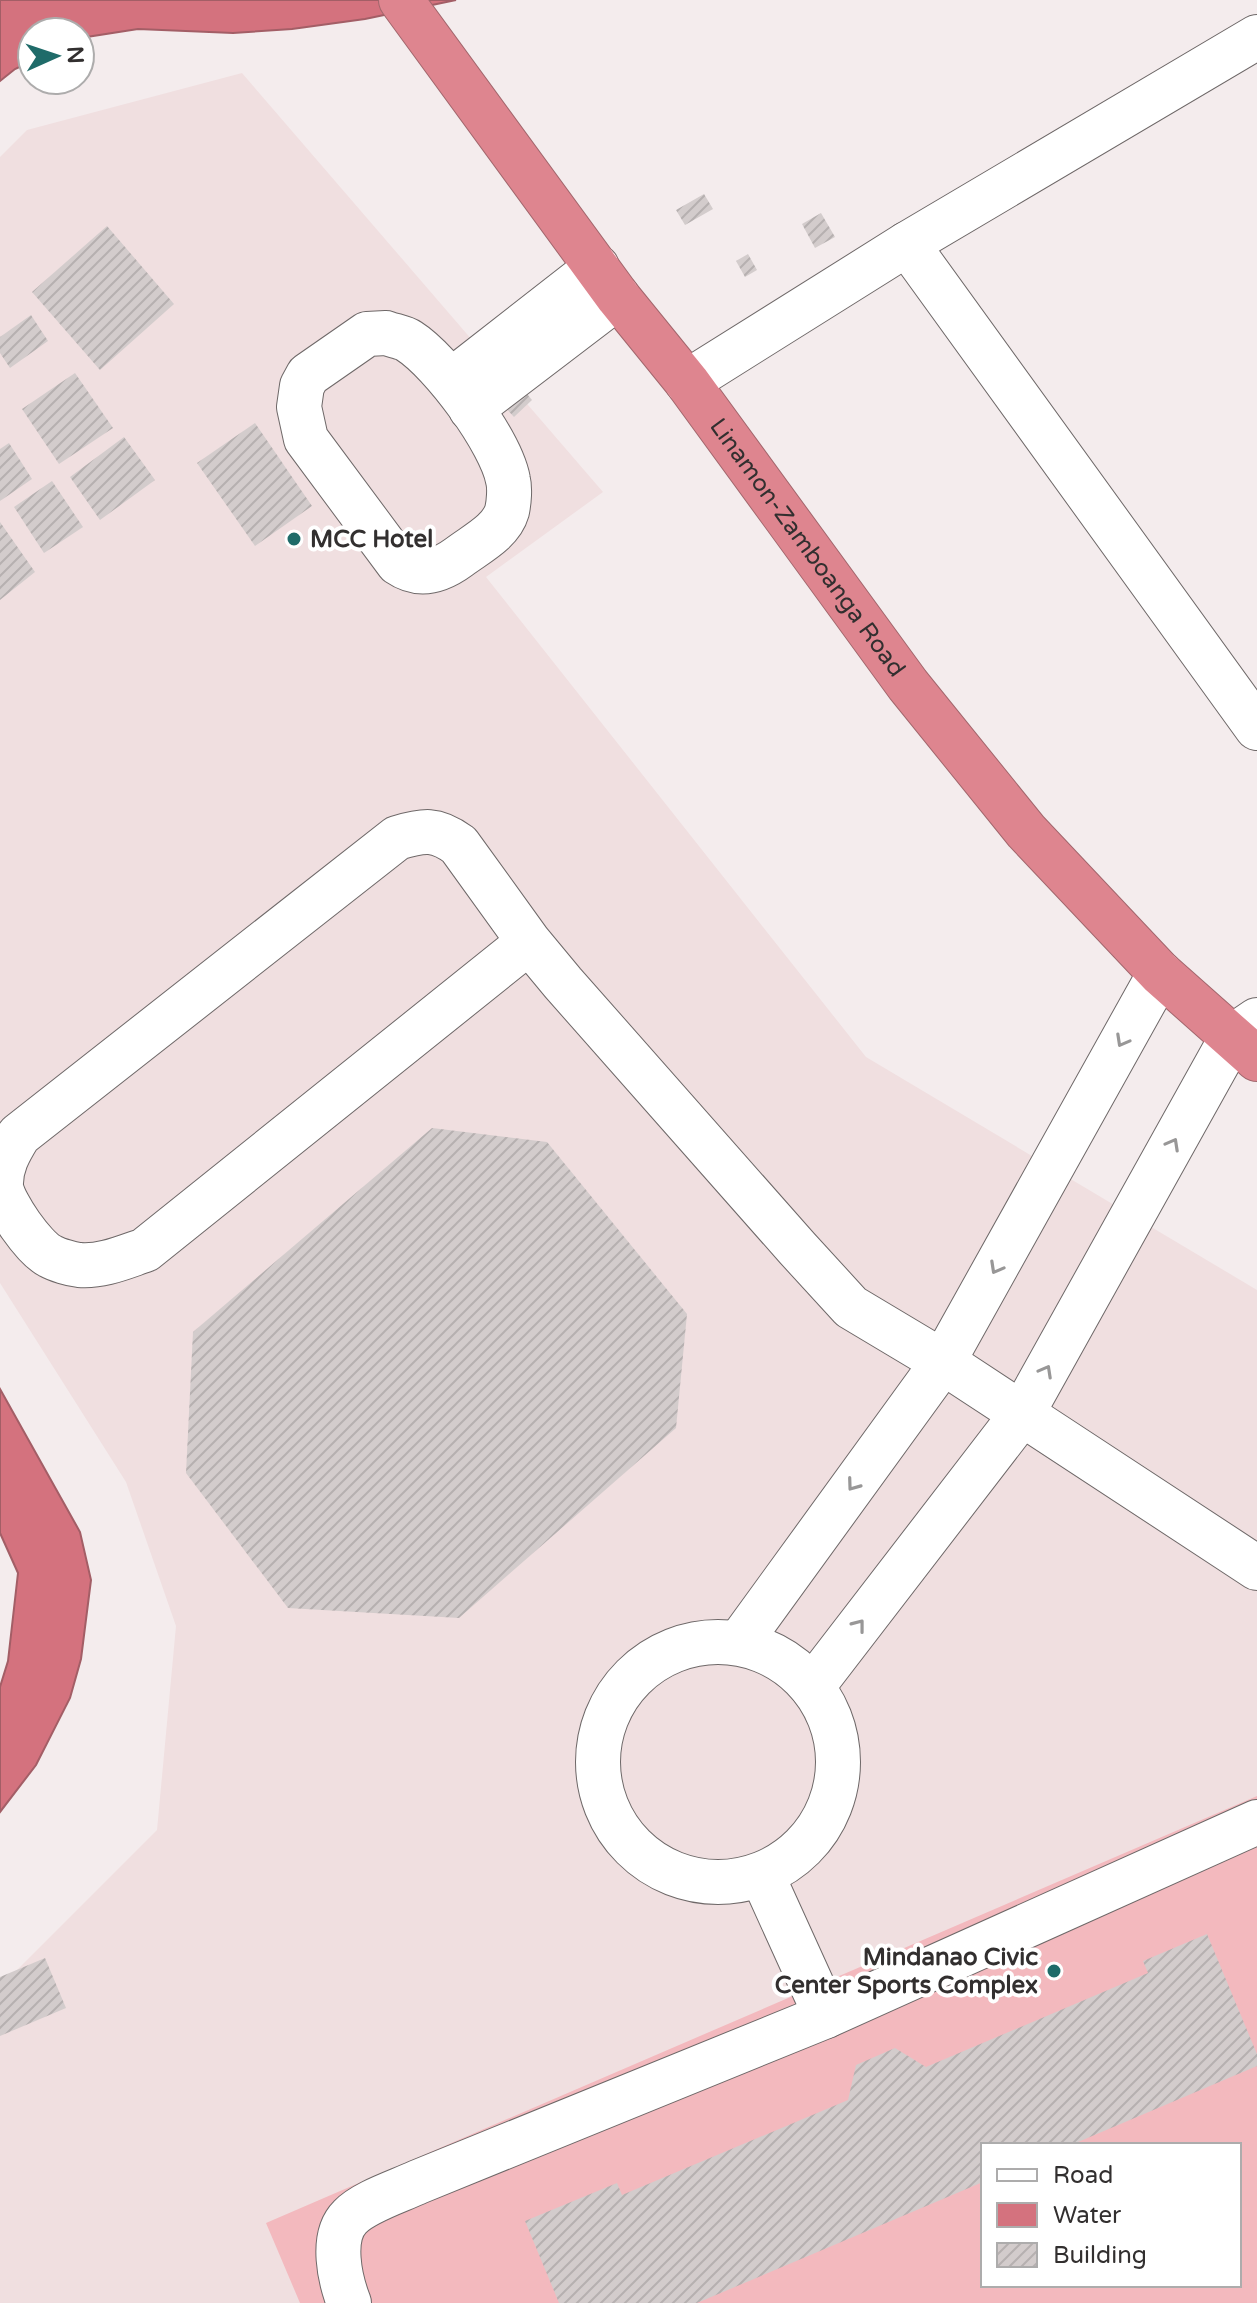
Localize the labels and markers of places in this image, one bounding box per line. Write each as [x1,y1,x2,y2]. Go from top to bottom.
place label: MCC Hotel [310,525,433,554]
marker: MCC Hotel [285,530,303,548]
place label: Mindanao Civic Center Sports Complex [775,1943,1038,2000]
marker: Mindanao Civic Center Sports Complex [1045,1962,1063,1980]

